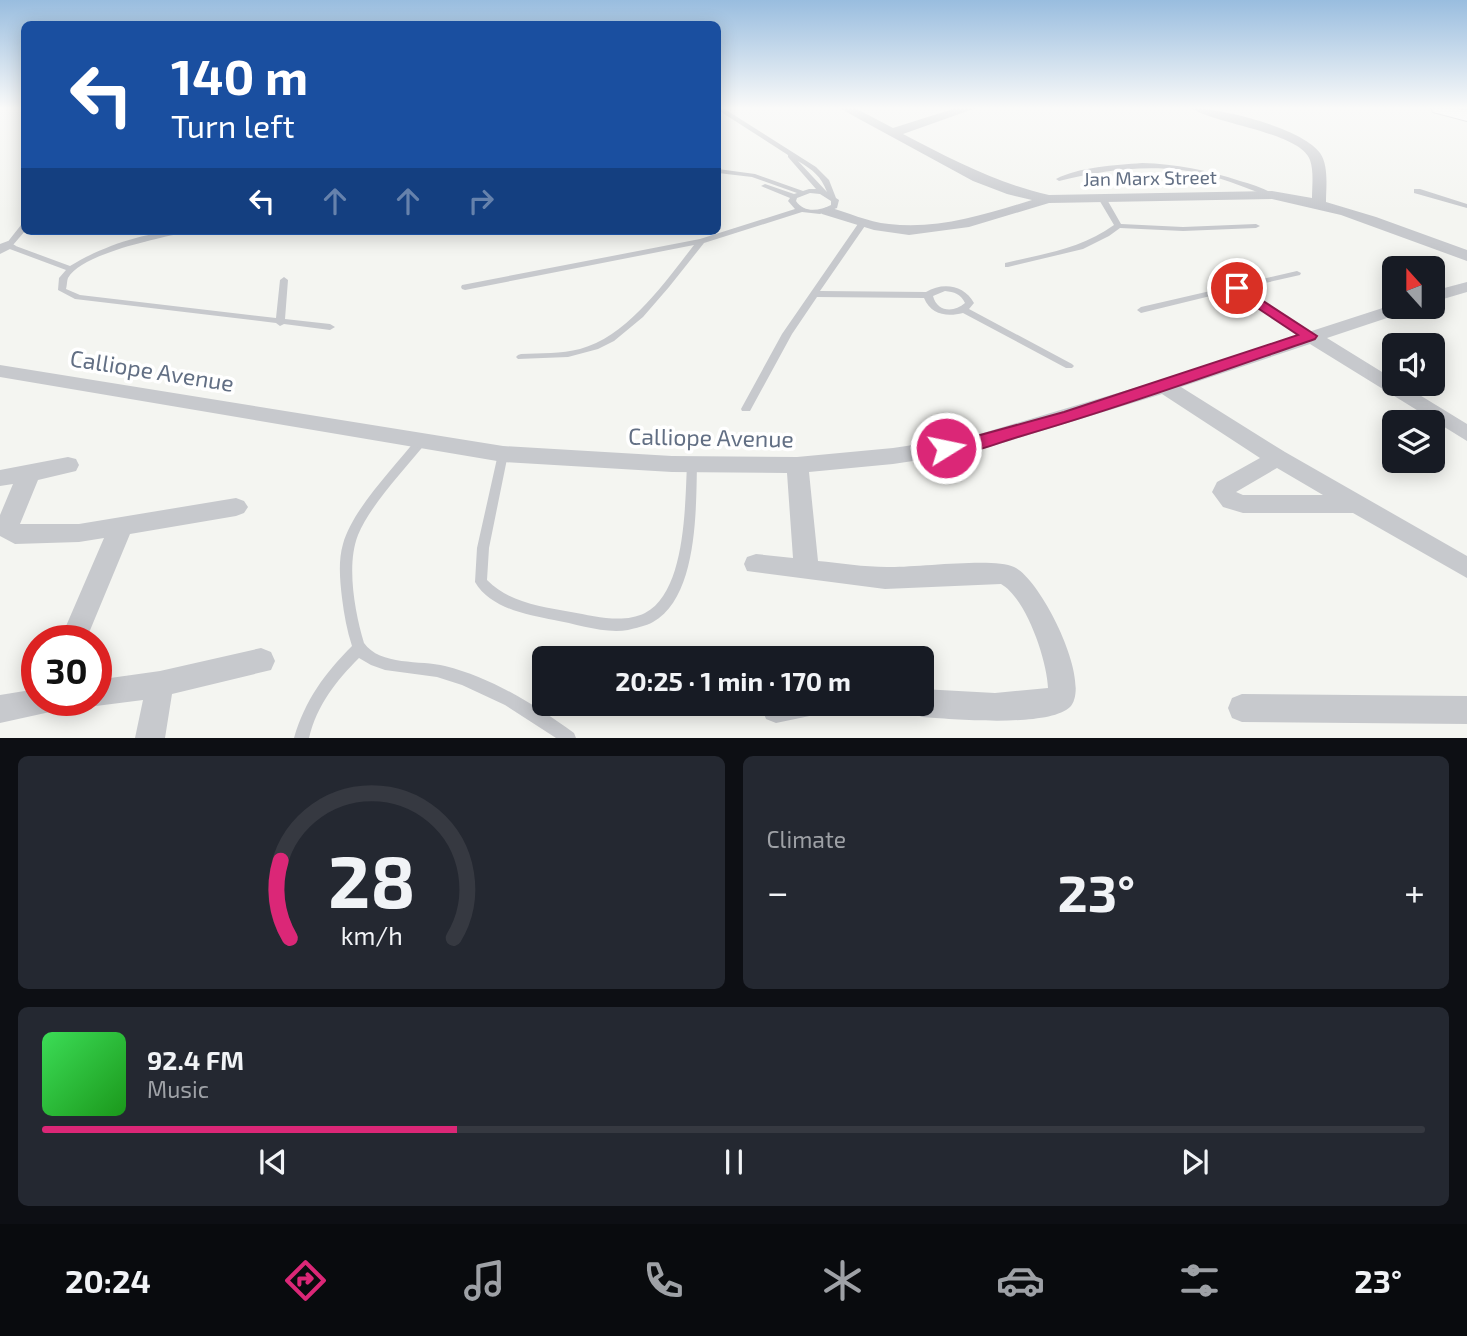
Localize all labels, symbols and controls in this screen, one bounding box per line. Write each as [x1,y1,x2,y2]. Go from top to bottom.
text: 140 m [171,46,308,105]
icon: left [56,49,147,140]
text: Turn left [171,106,295,144]
street label: Jan Marx Street [1083,165,1217,190]
icon: left [243,182,281,220]
icon: ahead [316,182,354,220]
icon: ahead [389,182,427,220]
icon: right [462,182,500,220]
north arrow [1382,256,1446,318]
map controls [1382,256,1445,473]
pin [1207,258,1267,318]
icon: arrive [1218,269,1256,307]
button: sound [1382,333,1445,396]
street label: Calliope Avenue [68,343,236,397]
button: layers [1382,410,1445,473]
position arrow [909,411,983,485]
street label: Calliope Avenue [628,422,794,452]
speed limit sign: 30 [21,625,112,716]
text: 20:25 · 1 min · 170 m [615,665,851,696]
text: Climate [767,825,846,853]
text: 28 [327,836,415,924]
text: 23° [1058,860,1135,922]
text: − [767,868,789,914]
text: + [1404,868,1425,914]
text: km/h [340,920,402,950]
text: 92.4 FM [147,1044,244,1075]
text: Music [147,1075,209,1103]
icon: previous [254,1143,292,1181]
icon: pause [715,1143,753,1181]
icon: next [1176,1143,1214,1181]
icon: directions [281,1256,330,1305]
icon: music [460,1256,509,1305]
icon: phone [639,1256,688,1305]
icon: climate [818,1256,867,1305]
icon: car [996,1256,1045,1305]
icon: filters [1175,1256,1224,1305]
text: 20:24 [65,1261,151,1299]
text: 23° [1354,1261,1402,1299]

